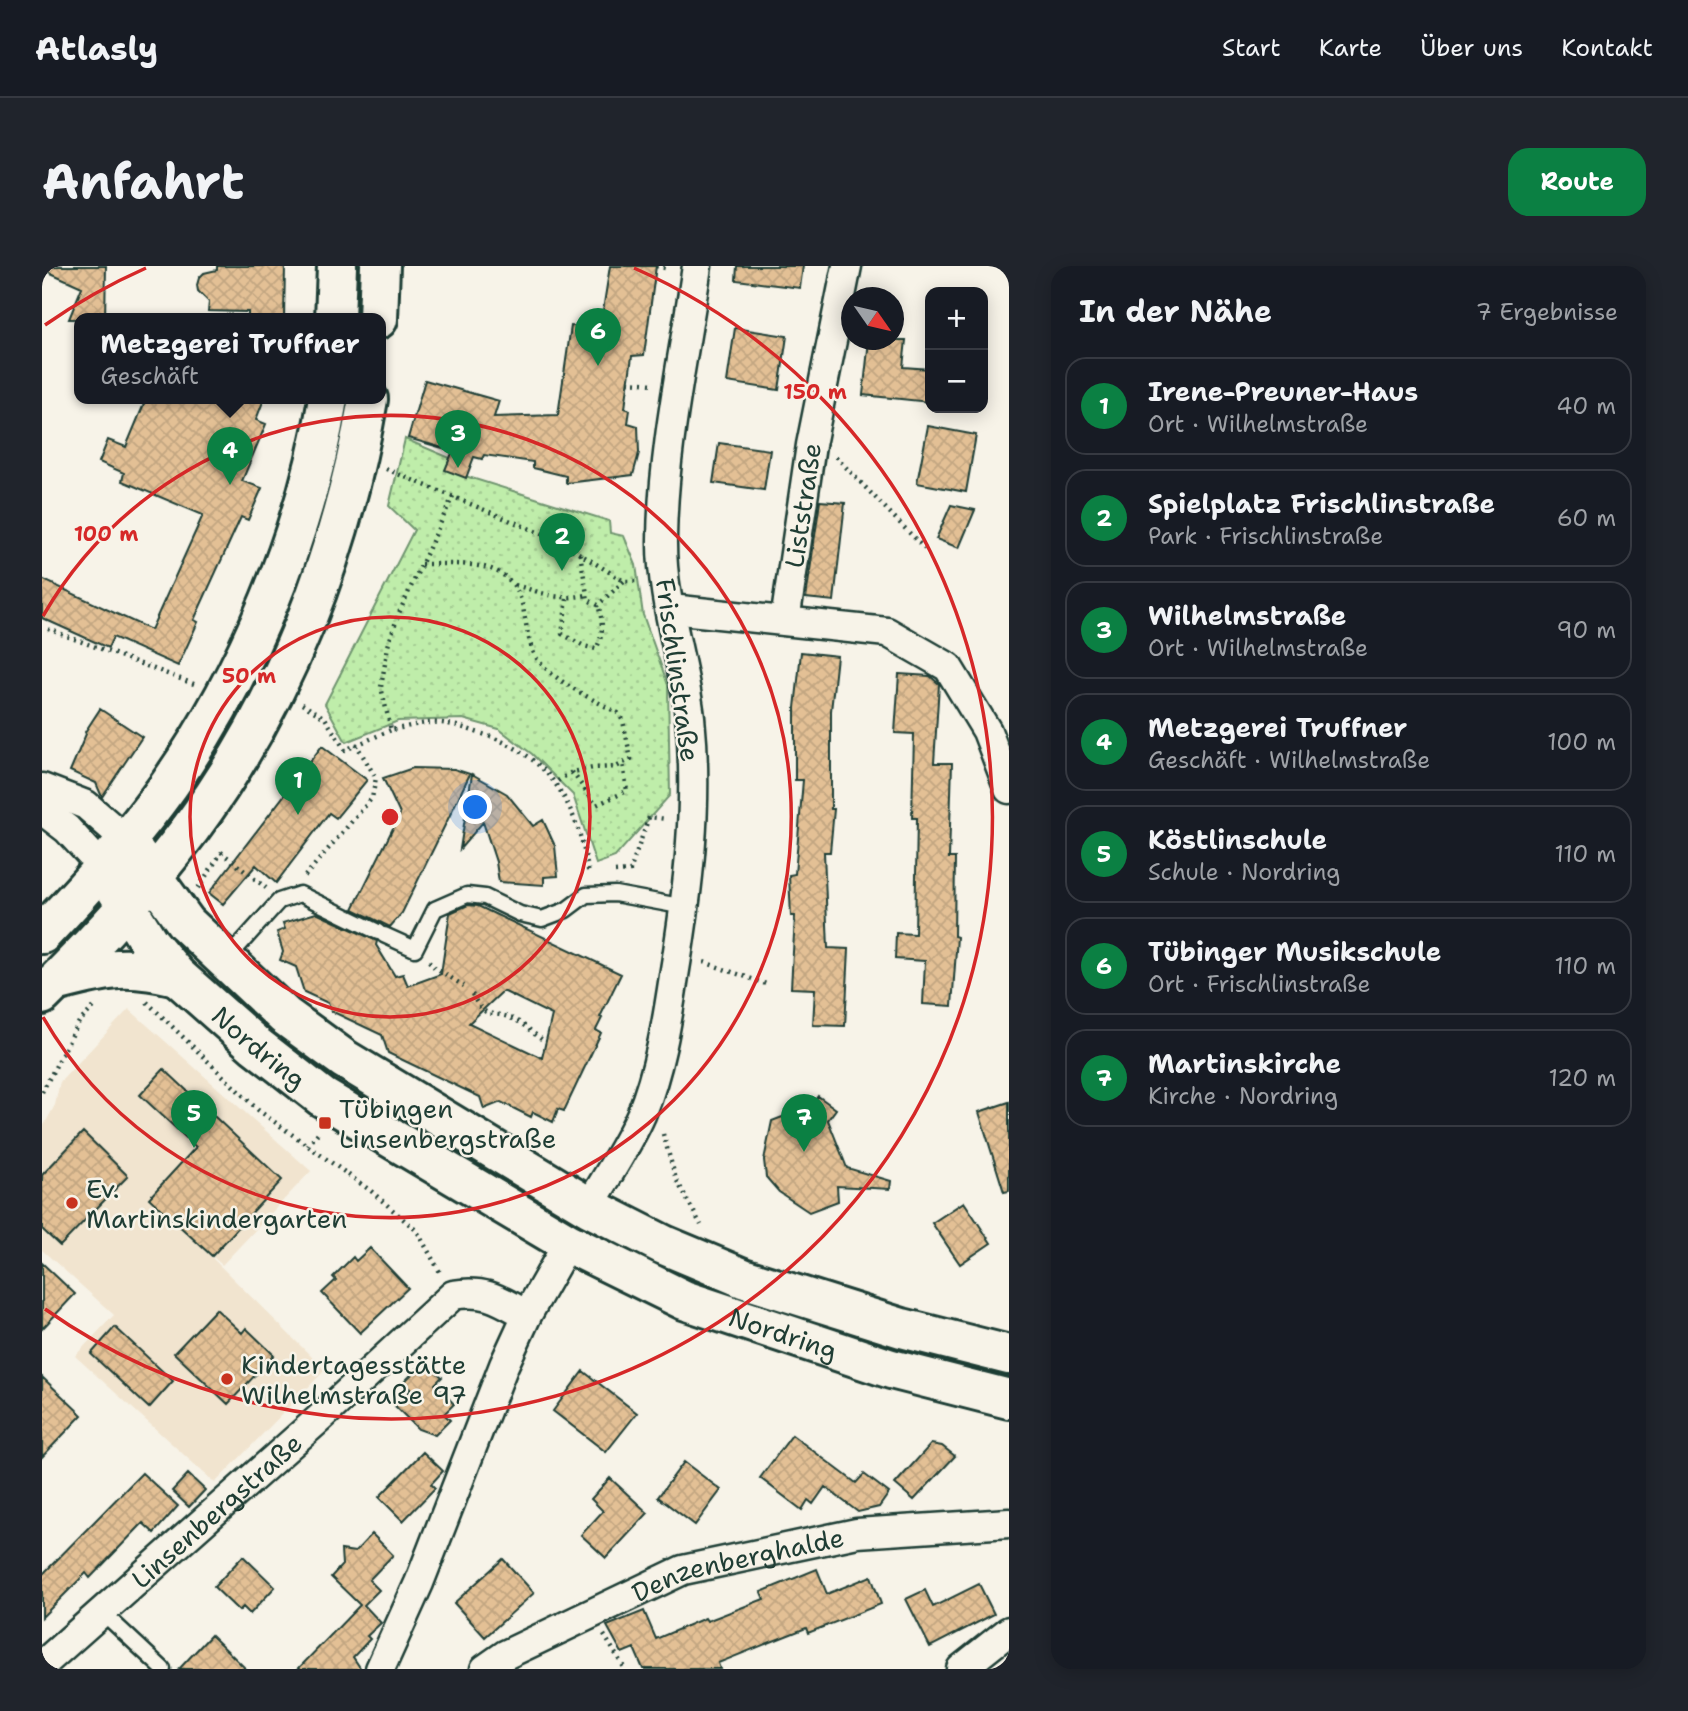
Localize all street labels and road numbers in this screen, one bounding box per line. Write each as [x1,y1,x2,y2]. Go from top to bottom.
street label: Liststraße [776,440,829,570]
street label: Frischlinstraße [648,576,708,764]
street label: Nordring [205,998,314,1096]
street label: Nordring [724,1299,842,1367]
street label: Linsenbergstraße [123,1425,309,1596]
street label: Denzenberghalde [626,1519,847,1610]

